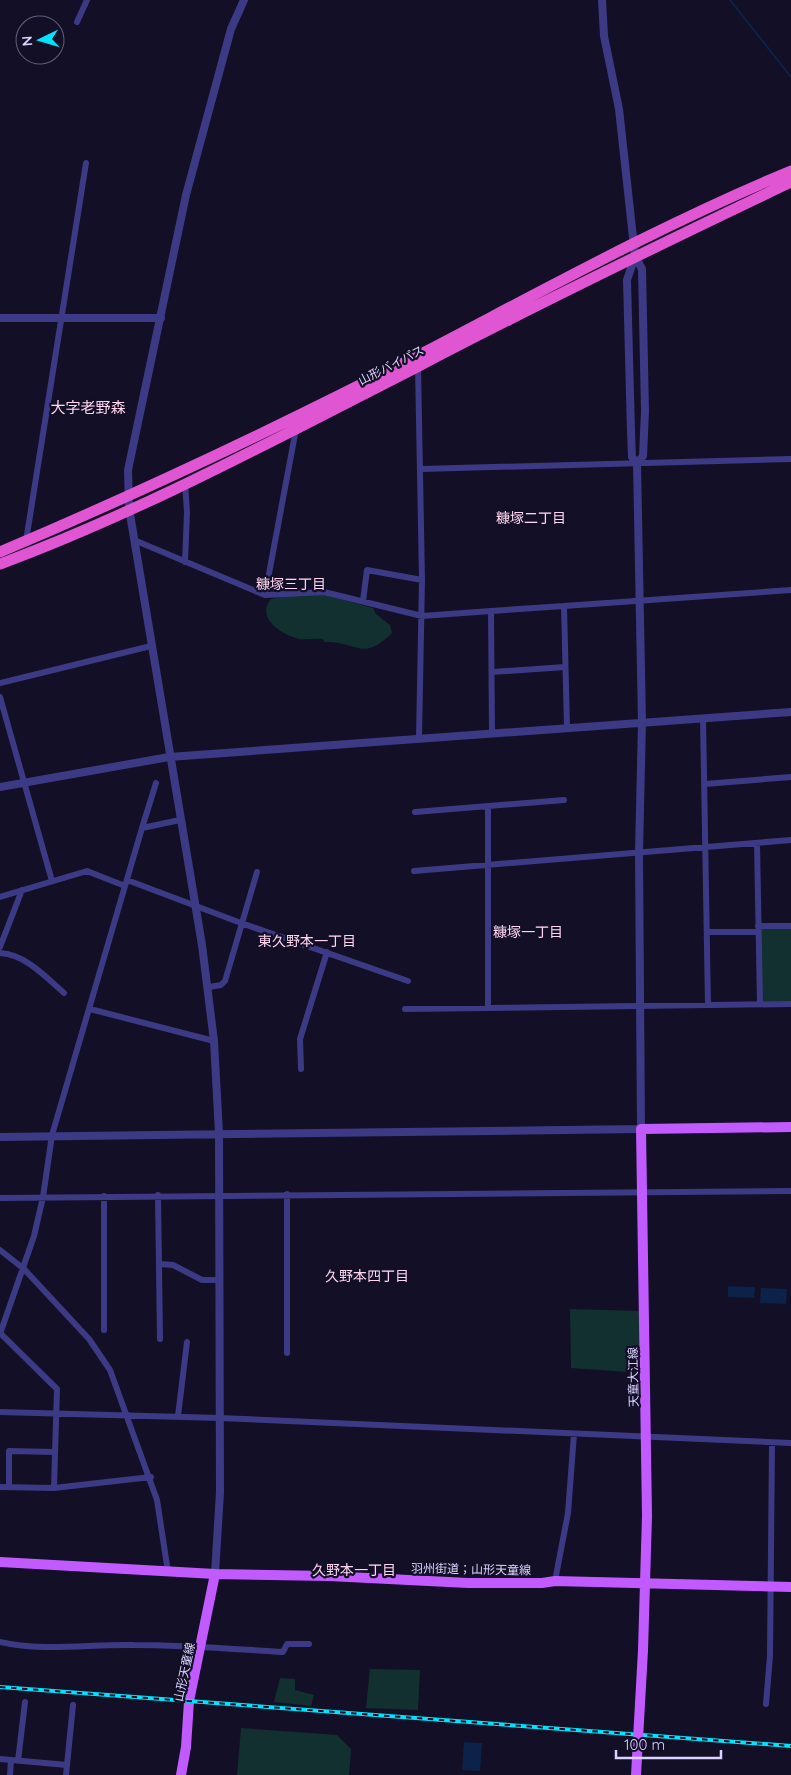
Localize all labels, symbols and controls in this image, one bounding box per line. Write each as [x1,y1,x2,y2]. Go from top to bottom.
north arrow [15,15,65,65]
text: N [18,35,36,47]
street label: 山形バイパス [356,342,426,388]
district label: 大字老野森 [50,398,126,417]
district label: 糠塚二丁目 [496,509,566,527]
district label: 糠塚三丁目 [256,575,326,593]
district label: 糠塚一丁目 [493,923,563,941]
district label: 東久野本一丁目 [258,932,356,950]
district label: 久野本四丁目 [325,1267,409,1285]
street label: 天童大江線 [625,1347,641,1407]
street label: 羽州街道；山形天童線 [411,1560,531,1578]
district label: 久野本一丁目 [312,1561,396,1579]
street label: 山形天童線 [170,1641,198,1703]
scale bar [616,1728,721,1760]
text: 100 m [624,1735,665,1754]

